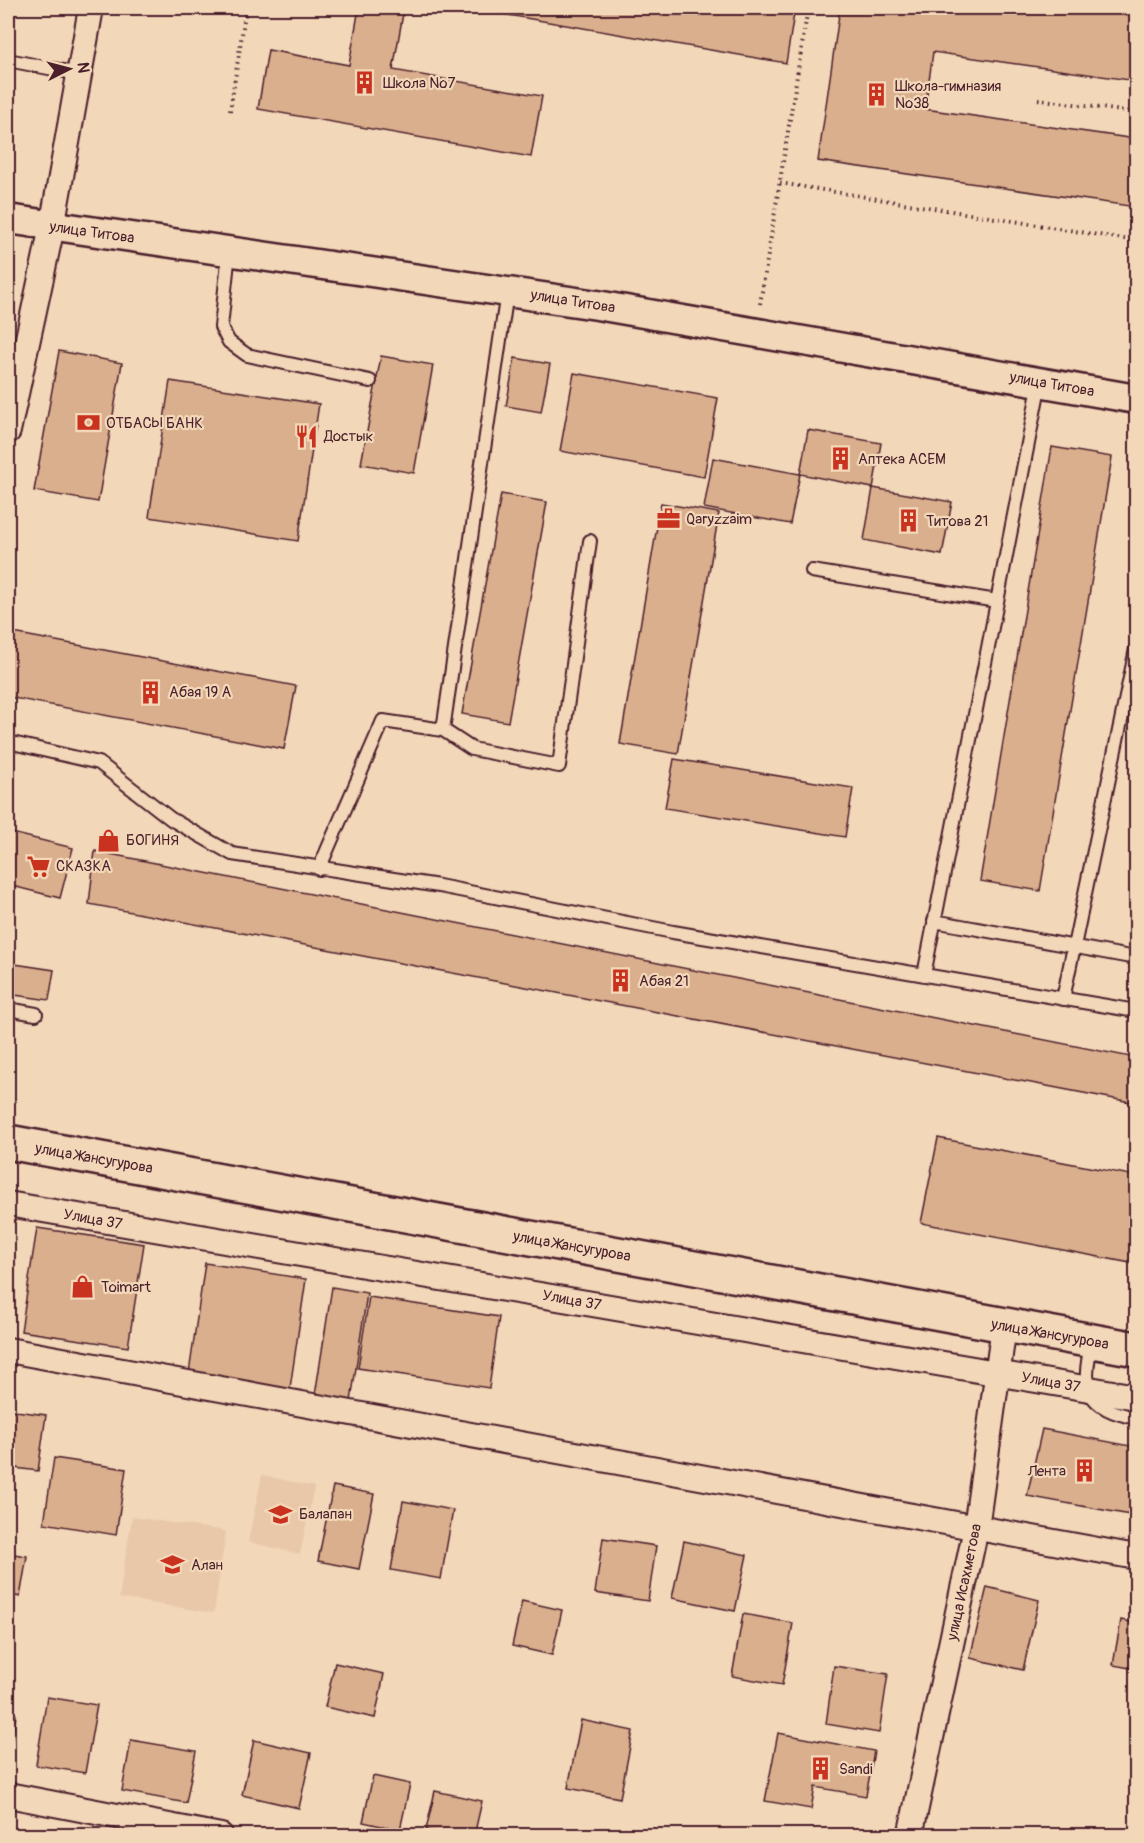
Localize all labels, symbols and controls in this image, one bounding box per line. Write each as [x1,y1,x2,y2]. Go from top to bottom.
north arrow [39,39,99,99]
text: N [72,61,93,74]
building icon: Школа №7 [352,70,378,96]
place label: Школа №7 [383,74,455,93]
place label: Школа-гимназия №38 [895,77,1001,113]
building icon: Школа-гимназия №38 [864,82,890,108]
street label: улица Титова [47,217,136,248]
street label: улица Титова [528,285,617,318]
street label: улица Титова [1007,368,1096,401]
bank icon: ОТБАСЫ БАНК [75,410,101,436]
place label: ОТБАСЫ БАНК [106,414,203,433]
restaurant icon: Достык [293,423,319,449]
place label: Достык [323,427,374,446]
building icon: Аптека АСЕМ [827,446,853,472]
place label: Аптека АСЕМ [858,450,946,469]
office icon: Qaryzzaim [655,506,681,532]
building icon: Титова 21 [895,508,921,534]
place label: Qaryzzaim [686,510,752,529]
place label: Титова 21 [926,512,988,531]
building icon: Абая 19 А [138,679,164,705]
place label: Абая 19 А [169,683,231,702]
shop icon: БОГИНЯ [95,827,121,853]
place label: БОГИНЯ [126,831,179,850]
supermarket icon: СКАЗКА [25,853,51,879]
place label: СКАЗКА [56,857,111,876]
building icon: Абая 21 [608,968,634,994]
place label: Абая 21 [639,972,689,991]
street label: улица Жансугурова [33,1139,154,1178]
street label: Улица 37 [62,1205,124,1234]
street label: улица Жансугурова [511,1227,632,1266]
shop icon: Toimart [70,1274,96,1300]
place label: Toimart [101,1278,152,1297]
street label: Улица 37 [541,1286,603,1315]
street label: улица Жансугурова [989,1315,1110,1354]
street label: Улица 37 [1020,1368,1082,1397]
building icon: Лента [1071,1458,1097,1484]
place label: Лента [1027,1462,1066,1481]
school or university icon: Балапан [268,1501,294,1527]
place label: Балапан [299,1505,352,1524]
street label: улица Исахметова [943,1522,986,1643]
school or university icon: Алан [160,1552,186,1578]
place label: Алан [191,1556,223,1575]
building icon: Sandi [808,1756,834,1782]
place label: Sandi [839,1760,873,1779]

